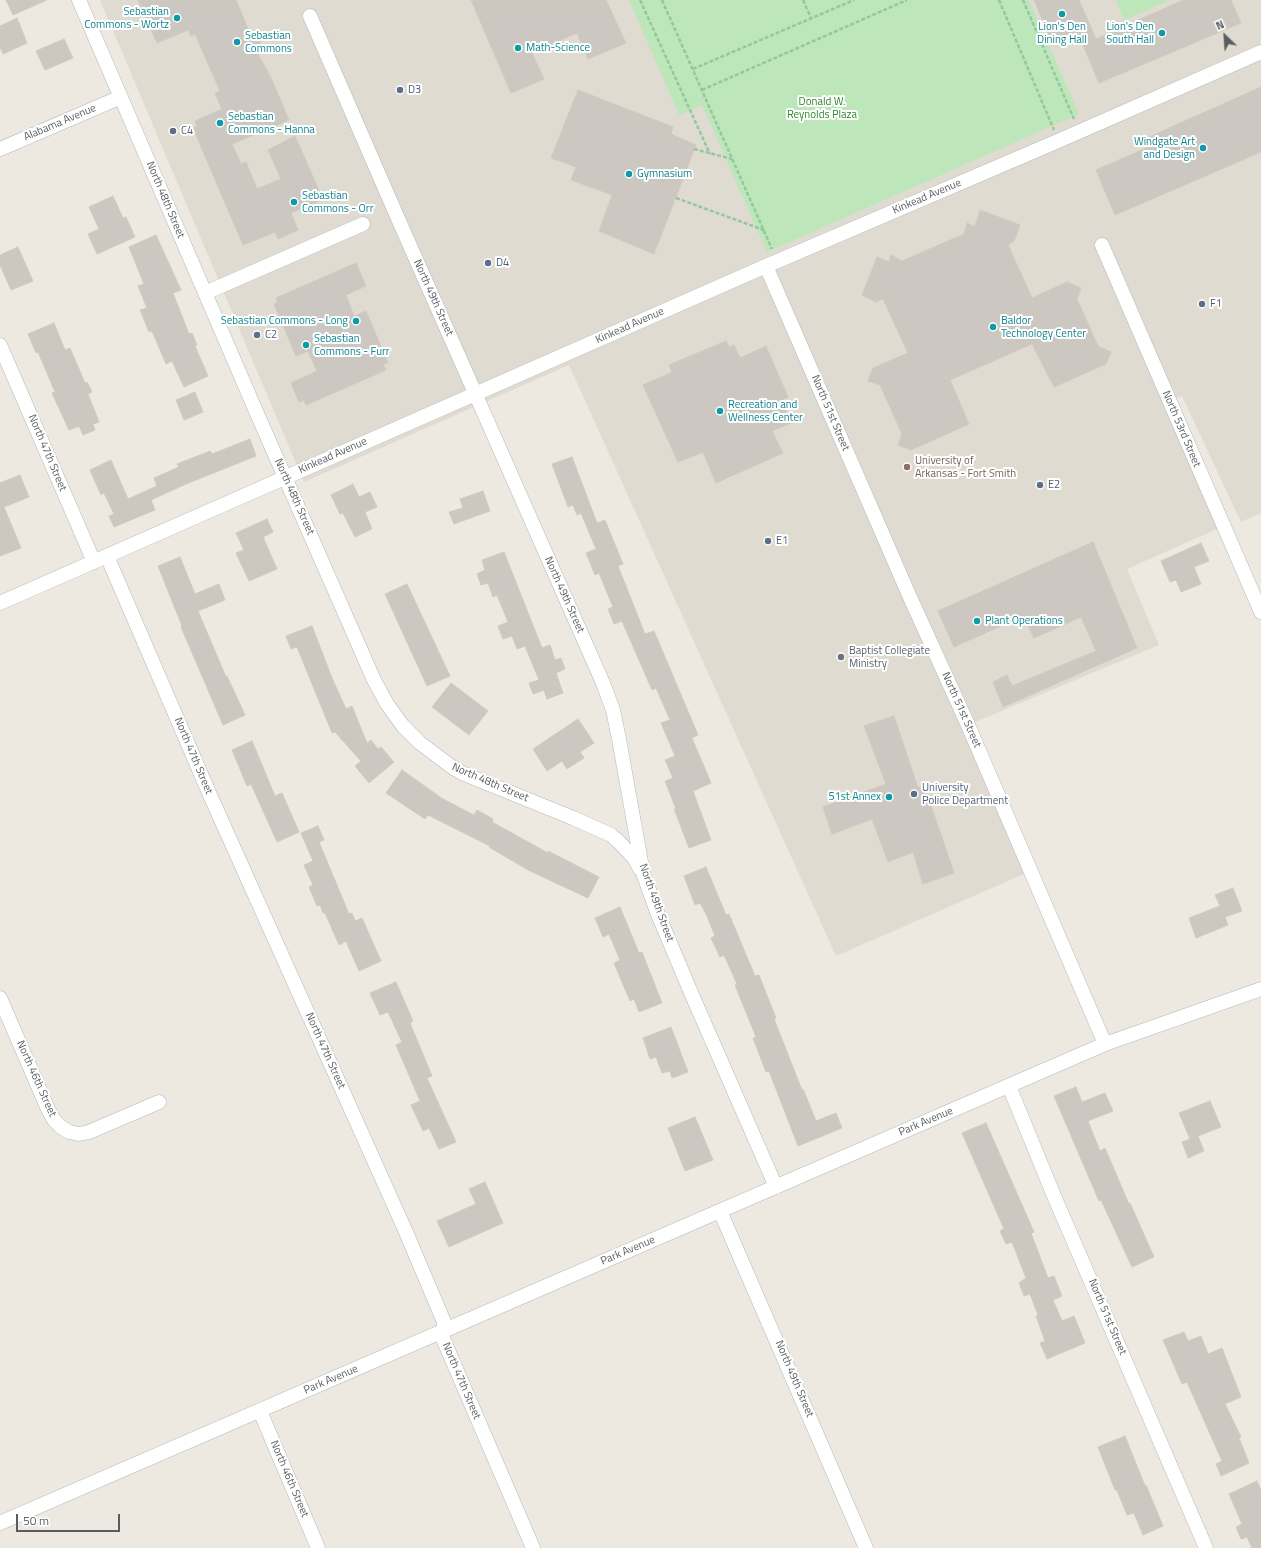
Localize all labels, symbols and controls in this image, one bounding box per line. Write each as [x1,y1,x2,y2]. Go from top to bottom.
place label: Sebastian Commons - Wortz [84,5,169,31]
marker: Lion's Den Dining Hall [1057,9,1067,19]
marker: Sebastian Commons - Wortz [172,13,182,23]
north arrow [1205,16,1245,56]
text: N [1213,16,1227,34]
place label: Lion's Den Dining Hall [1037,20,1087,46]
place label: Lion's Den South Hall [1106,20,1154,46]
marker: Lion's Den South Hall [1157,28,1167,38]
place label: Sebastian Commons [245,29,292,55]
marker: Sebastian Commons [232,37,242,47]
place label: Math-Science [526,41,590,55]
marker: Math-Science [513,43,523,53]
place label: D3 [408,83,421,97]
marker: D3 [395,85,405,95]
park label: Donald W. Reynolds Plaza [787,95,857,121]
street label: Alabama Avenue [22,102,98,144]
place label: Sebastian Commons - Hanna [228,110,315,136]
marker: Sebastian Commons - Hanna [215,118,225,128]
place label: C4 [181,124,193,138]
marker: C4 [168,126,178,136]
place label: Windgate Art and Design [1134,135,1195,161]
marker: Windgate Art and Design [1198,143,1208,153]
street label: North 48th Street [143,160,187,240]
place label: Gymnasium [637,167,692,181]
marker: Gymnasium [624,169,634,179]
street label: Kinkead Avenue [891,177,963,217]
place label: Sebastian Commons - Orr [302,189,373,215]
marker: Sebastian Commons - Orr [289,197,299,207]
place label: D4 [496,256,509,270]
street label: North 49th Street [410,258,456,338]
marker: D4 [483,258,493,268]
place label: F1 [1210,297,1222,311]
marker: F1 [1197,299,1207,309]
street label: Kinkead Avenue [594,305,666,347]
place label: Sebastian Commons - Long [221,314,348,328]
place label: Baldor Technology Center [1001,314,1086,340]
marker: Sebastian Commons - Long [351,316,361,326]
marker: Baldor Technology Center [988,322,998,332]
place label: C2 [265,328,277,342]
marker: C2 [252,330,262,340]
place label: Sebastian Commons - Furr [314,332,390,358]
marker: Sebastian Commons - Furr [301,340,311,350]
street label: North 51st Street [808,373,852,453]
street label: North 53rd Street [1159,389,1203,469]
place label: Recreation and Wellness Center [728,398,803,424]
marker: Recreation and Wellness Center [715,406,725,416]
street label: North 47th Street [25,413,69,493]
street label: Kinkead Avenue [297,435,369,477]
place label: University of Arkansas - Fort Smith [915,454,1016,480]
street label: North 48th Street [271,457,317,537]
marker: University of Arkansas - Fort Smith [902,462,912,472]
place label: E2 [1048,478,1060,492]
marker: E2 [1035,480,1045,490]
place label: E1 [776,534,788,548]
marker: E1 [763,536,773,546]
street label: North 49th Street [541,555,587,635]
place label: Plant Operations [985,614,1063,628]
marker: Plant Operations [972,616,982,626]
place label: Baptist Collegiate Ministry [849,644,930,670]
marker: Baptist Collegiate Ministry [836,652,846,662]
street label: North 51st Street [938,670,984,750]
street label: North 47th Street [171,716,215,796]
street label: North 48th Street [450,761,530,805]
place label: University Police Department [922,781,1008,807]
marker: University Police Department [909,789,919,799]
place label: 51st Annex [828,790,881,804]
marker: 51st Annex [884,792,894,802]
street label: North 49th Street [636,862,676,944]
street label: North 47th Street [302,1011,348,1091]
street label: North 46th Street [13,1039,59,1119]
street label: Park Avenue [897,1105,955,1139]
street label: Park Avenue [599,1234,657,1268]
street label: North 51st Street [1085,1277,1129,1357]
street label: North 49th Street [772,1339,816,1419]
street label: North 47th Street [439,1341,483,1421]
street label: Park Avenue [302,1363,360,1397]
street label: North 46th Street [267,1439,311,1519]
scale bar [18,1506,122,1532]
text: 50 m [23,1511,49,1530]

